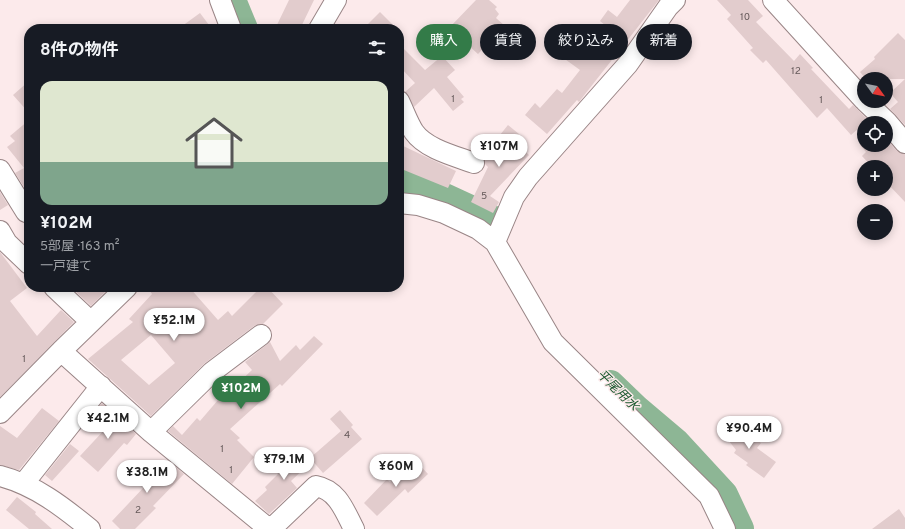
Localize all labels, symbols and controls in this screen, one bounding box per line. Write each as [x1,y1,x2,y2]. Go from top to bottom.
house number: 10 [740,11,750,24]
chip: 購入 [416,24,472,60]
chip: 賃貸 [480,24,536,60]
chip: 絞り込み [544,24,628,60]
chip: 新着 [636,24,692,60]
icon: filters [366,37,388,59]
text: 8件の物件 [40,40,119,62]
house number: 12 [791,65,801,78]
north arrow [857,72,893,108]
map controls [857,72,893,240]
house number: 1 [451,93,455,106]
house number: 1 [819,94,823,107]
icon: home [178,107,250,179]
button: locate [857,116,893,152]
pin: ¥107M [471,134,527,168]
text: ¥107M [480,139,518,155]
button: + [857,160,893,196]
house number: 5 [481,190,487,203]
button: − [857,204,893,240]
text: ¥102M [40,213,92,235]
text: 5部屋 · 163 m² [40,239,119,255]
text: 一戸建て [40,259,92,275]
pin: ¥52.1M [141,308,207,342]
text: ¥52.1M [153,313,195,329]
house number: 1 [22,353,26,366]
water label: 平尾用水 [593,367,643,416]
pin: ¥102M [213,376,269,410]
text: ¥102M [221,381,261,397]
pin: ¥42.1M [75,406,141,440]
text: ¥42.1M [86,411,130,427]
pin: ¥90.4M [716,416,782,450]
text: ¥90.4M [726,421,772,437]
house number: 4 [344,429,350,442]
house number: 1 [220,443,224,456]
pin: ¥79.1M [251,447,317,481]
text: ¥79.1M [263,452,305,468]
pin: ¥60M [372,454,420,488]
text: ¥60M [379,459,413,475]
pin: ¥38.1M [114,460,180,494]
house number: 1 [229,464,233,477]
text: ¥38.1M [126,465,168,481]
house number: 2 [135,504,141,517]

